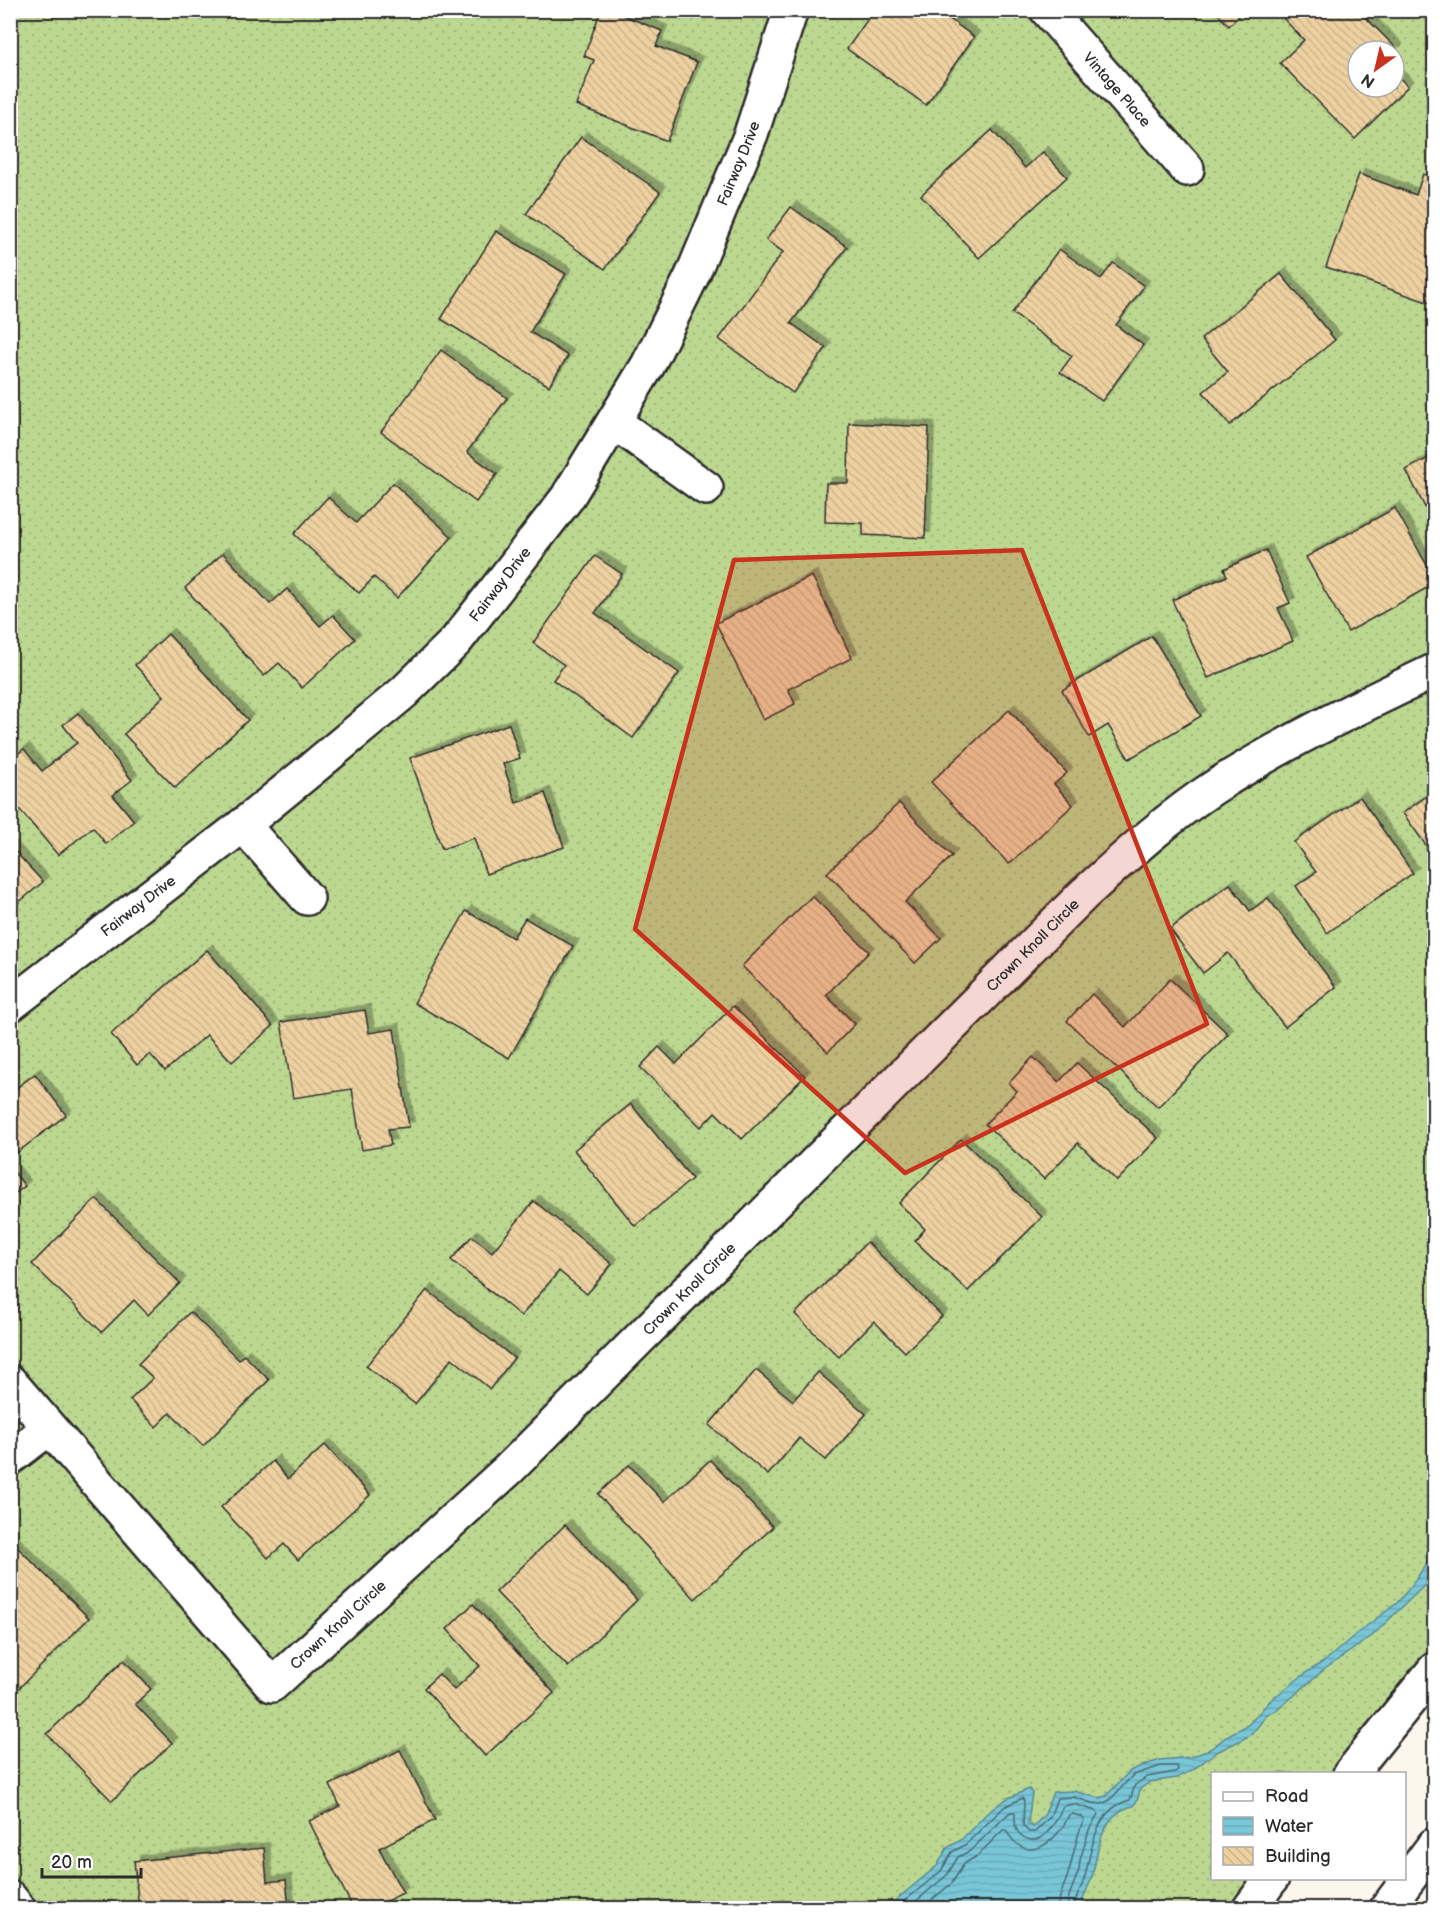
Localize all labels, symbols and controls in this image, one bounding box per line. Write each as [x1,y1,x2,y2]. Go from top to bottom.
north arrow [1346,39,1406,99]
street label: Vintage Place [1079,48,1155,131]
text: N [1358,69,1379,91]
street label: Fairway Drive [713,119,765,209]
street label: Fairway Drive [466,543,536,626]
street label: Fairway Drive [97,871,180,941]
street label: Crown Knoll Circle [983,895,1084,996]
street label: Crown Knoll Circle [639,1239,740,1340]
street label: Crown Knoll Circle [286,1576,391,1674]
legend [1211,1772,1406,1880]
text: Road [1265,1786,1309,1807]
text: Water [1265,1816,1313,1837]
scale bar [42,1841,141,1879]
text: Building [1265,1846,1331,1867]
text: 20 m [51,1852,92,1873]

